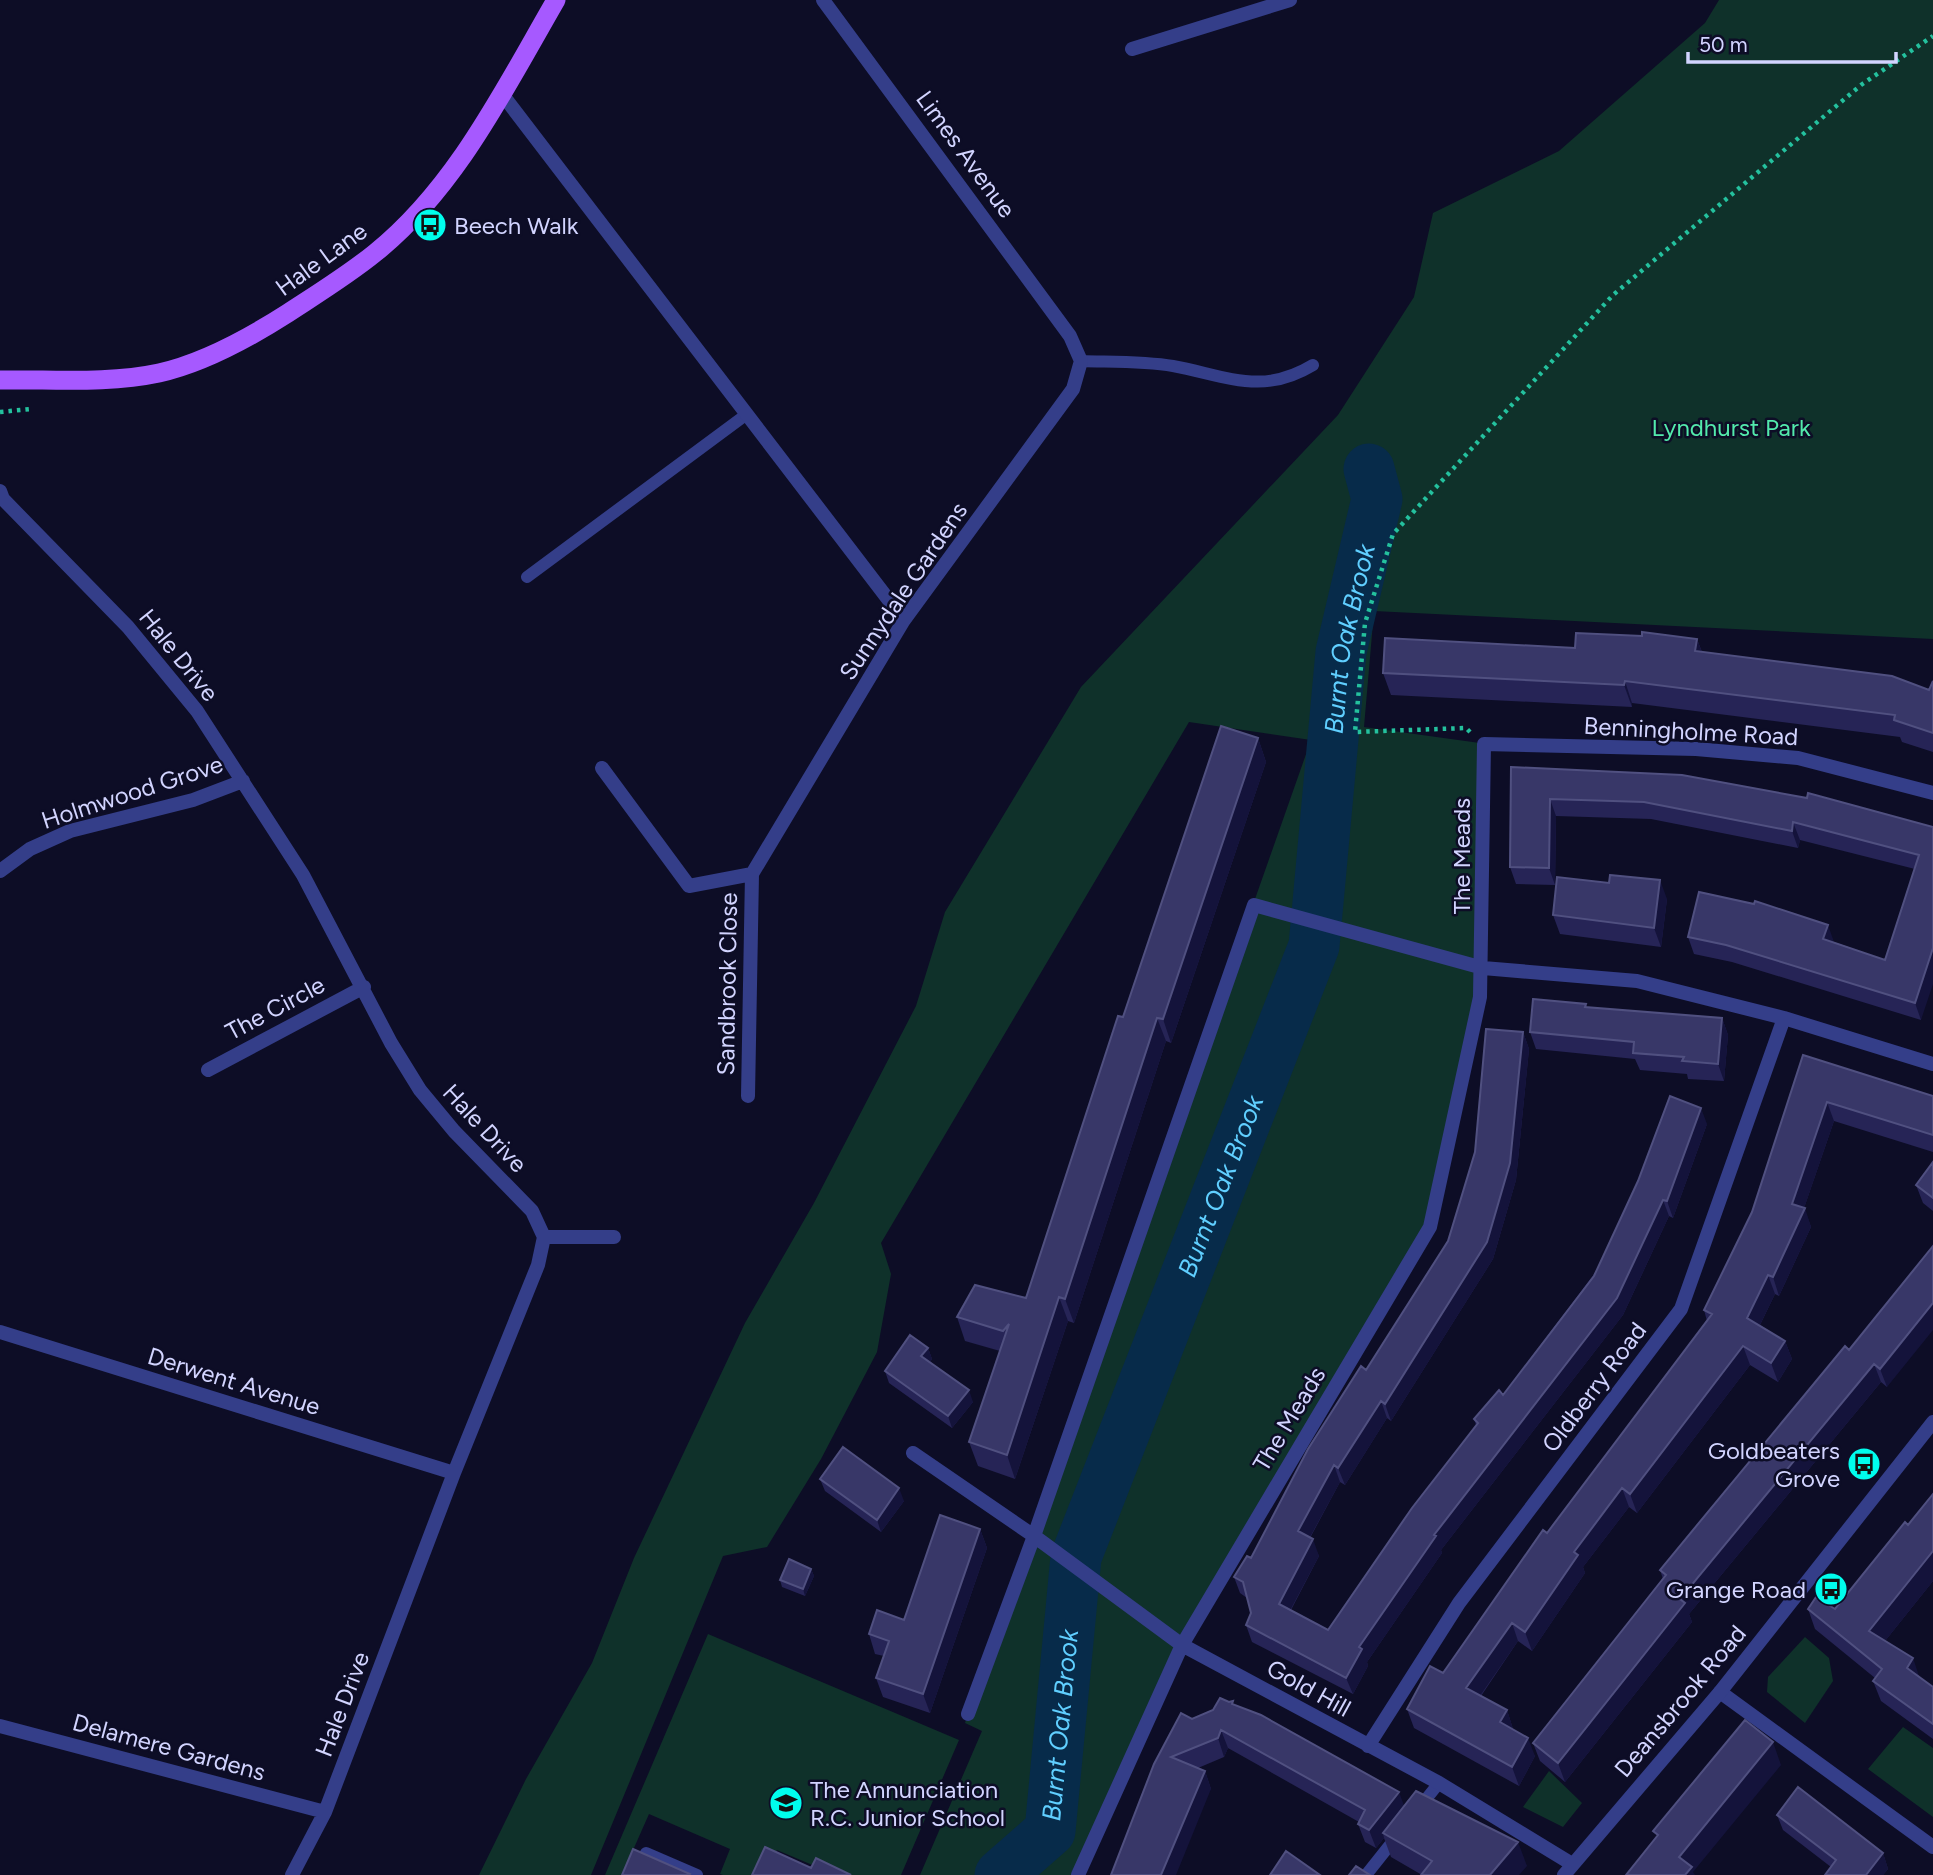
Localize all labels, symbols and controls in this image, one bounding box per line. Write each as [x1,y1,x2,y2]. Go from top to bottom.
scale bar [1688,21,1896,65]
text: 50 m [1699,32,1748,57]
street label: Limes Avenue [910,85,1022,223]
bus stop icon: Beech Walk [411,206,449,244]
place label: Beech Walk [454,211,579,240]
street label: Hale Lane [270,216,372,302]
park label: Lyndhurst Park [1651,413,1811,442]
street label: Sunnydale Gardens [833,497,973,685]
water label: Burnt Oak Brook [1318,540,1382,735]
street label: Hale Drive [133,603,225,707]
street label: Benningholme Road [1583,711,1799,751]
street label: Holmwood Grove [38,749,226,835]
street label: The Meads [1447,798,1476,914]
street label: Sandbrook Close [711,892,743,1076]
street label: The Circle [220,970,330,1046]
street label: Hale Drive [437,1078,533,1178]
water label: Burnt Oak Brook [1171,1089,1271,1281]
street label: Oldberry Road [1536,1316,1652,1458]
street label: Derwent Avenue [144,1341,324,1421]
street label: The Meads [1247,1362,1331,1476]
place label: Goldbeaters Grove [1708,1436,1840,1493]
bus stop icon: Goldbeaters Grove [1845,1445,1883,1483]
bus stop icon: Grange Road [1812,1570,1850,1608]
place label: Grange Road [1666,1575,1806,1604]
street label: Deansbrook Road [1608,1619,1752,1783]
water label: Burnt Oak Brook [1035,1626,1085,1822]
street label: Hale Drive [309,1647,375,1761]
street label: Gold Hill [1262,1653,1356,1723]
street label: Delamere Gardens [70,1707,268,1787]
place label: The Annunciation R.C. Junior School [810,1775,1005,1832]
school or university icon: The Annunciation R.C. Junior School [767,1784,805,1822]

